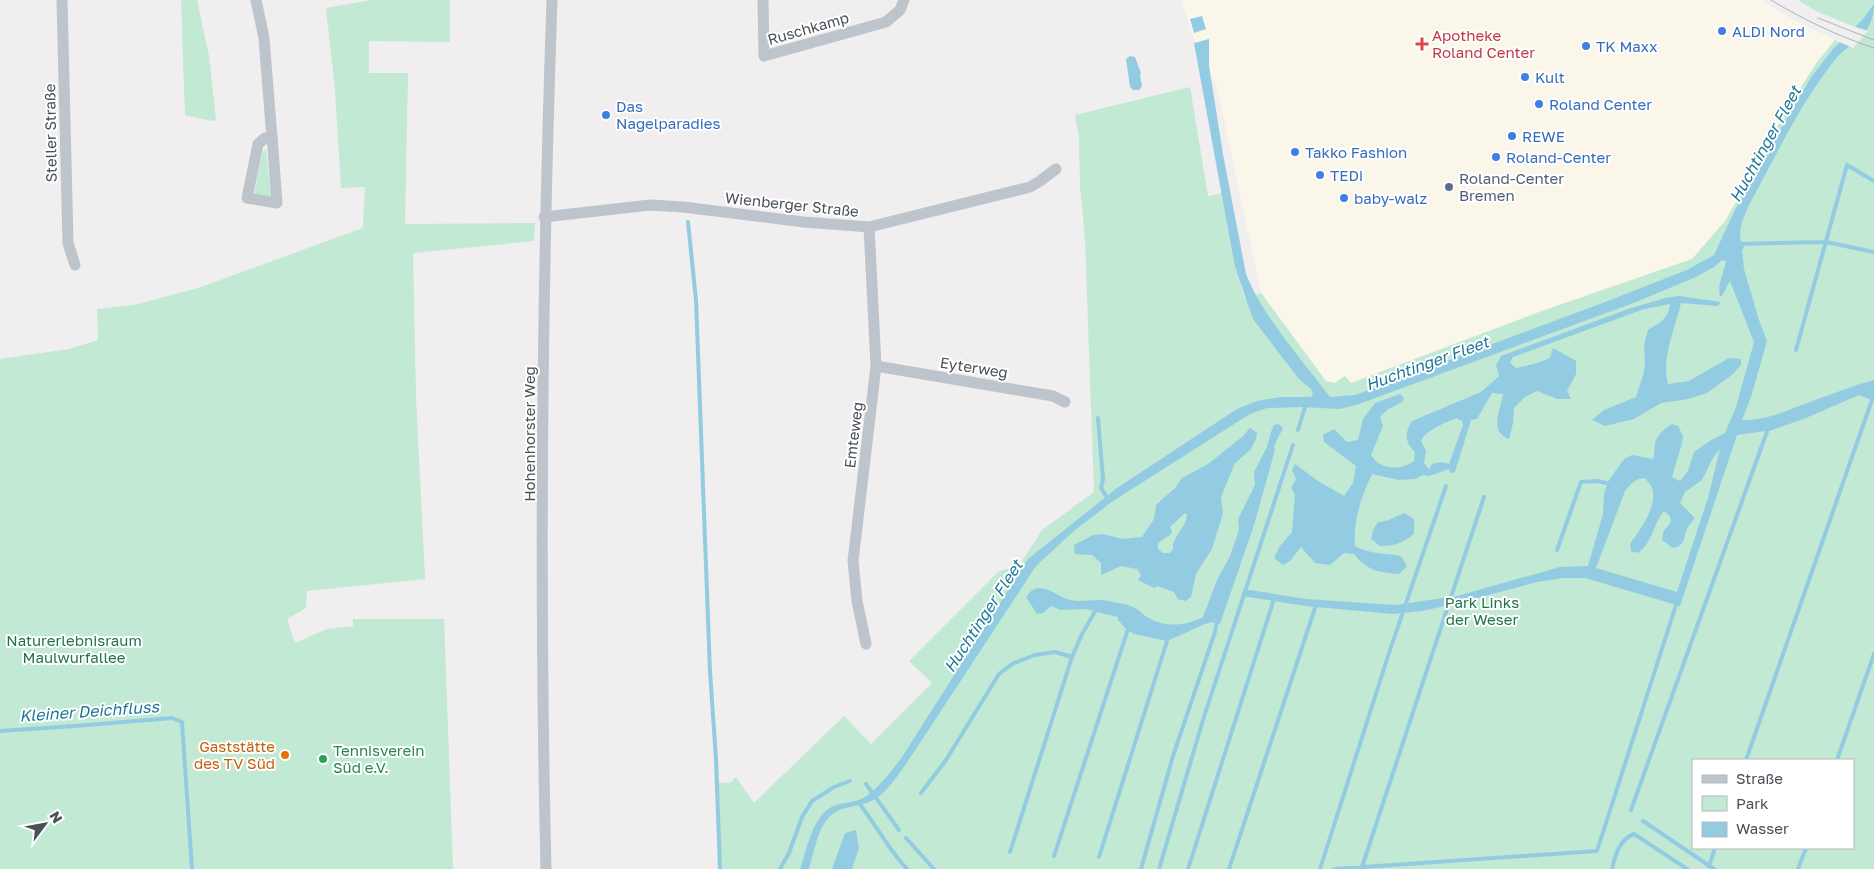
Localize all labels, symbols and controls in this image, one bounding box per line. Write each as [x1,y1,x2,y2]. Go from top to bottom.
street label: Ruschkamp [765,8,851,48]
place label: ALDI Nord [1732,22,1805,40]
marker: ALDI Nord [1716,25,1728,37]
place label: Apotheke Roland Center [1432,26,1535,61]
place label: TK Maxx [1596,37,1657,55]
marker: Apotheke Roland Center [1416,38,1428,50]
marker: TK Maxx [1580,40,1592,52]
place label: Kult [1535,68,1565,86]
marker: Kult [1519,71,1531,83]
water label: Huchtinger Fleet [1725,81,1806,206]
street label: Steller Straße [40,83,60,182]
place label: Roland Center [1549,95,1652,113]
place label: Das Nagelparadies [616,97,720,132]
marker: Roland Center [1533,98,1545,110]
marker: Das Nagelparadies [600,109,612,121]
place label: REWE [1522,127,1565,145]
marker: REWE [1506,130,1518,142]
place label: Takko Fashion [1305,143,1407,161]
marker: Takko Fashion [1289,146,1301,158]
place label: Roland-Center [1506,148,1611,166]
marker: Roland-Center [1490,151,1502,163]
place label: TEDi [1330,166,1363,184]
marker: TEDi [1314,169,1326,181]
place label: Roland-Center Bremen [1459,169,1564,204]
marker: Roland-Center Bremen [1443,181,1455,193]
street label: Wienberger Straße [724,188,860,220]
place label: baby-walz [1354,189,1428,207]
marker: baby-walz [1338,192,1350,204]
water label: Huchtinger Fleet [1363,331,1493,395]
street label: Eyterweg [939,353,1009,381]
street label: Hohenhorster Weg [520,366,538,502]
street label: Emteweg [840,401,866,469]
water label: Huchtinger Fleet [939,555,1028,676]
park label: Park Links der Weser [1445,593,1519,628]
park label: Naturerlebnisraum Maulwurfallee [6,631,142,666]
water label: Kleiner Deichfluss [19,696,161,726]
place label: Gaststätte des TV Süd [194,737,275,772]
place label: Tennisverein Süd e.V. [333,741,425,776]
marker: Gaststätte des TV Süd [279,749,291,761]
marker: Tennisverein Süd e.V. [317,753,329,765]
legend [1692,759,1854,849]
text: Straße [1736,769,1783,787]
text: Park [1736,794,1769,812]
north arrow [20,799,70,849]
text: N [46,808,66,826]
text: Wasser [1736,819,1789,837]

